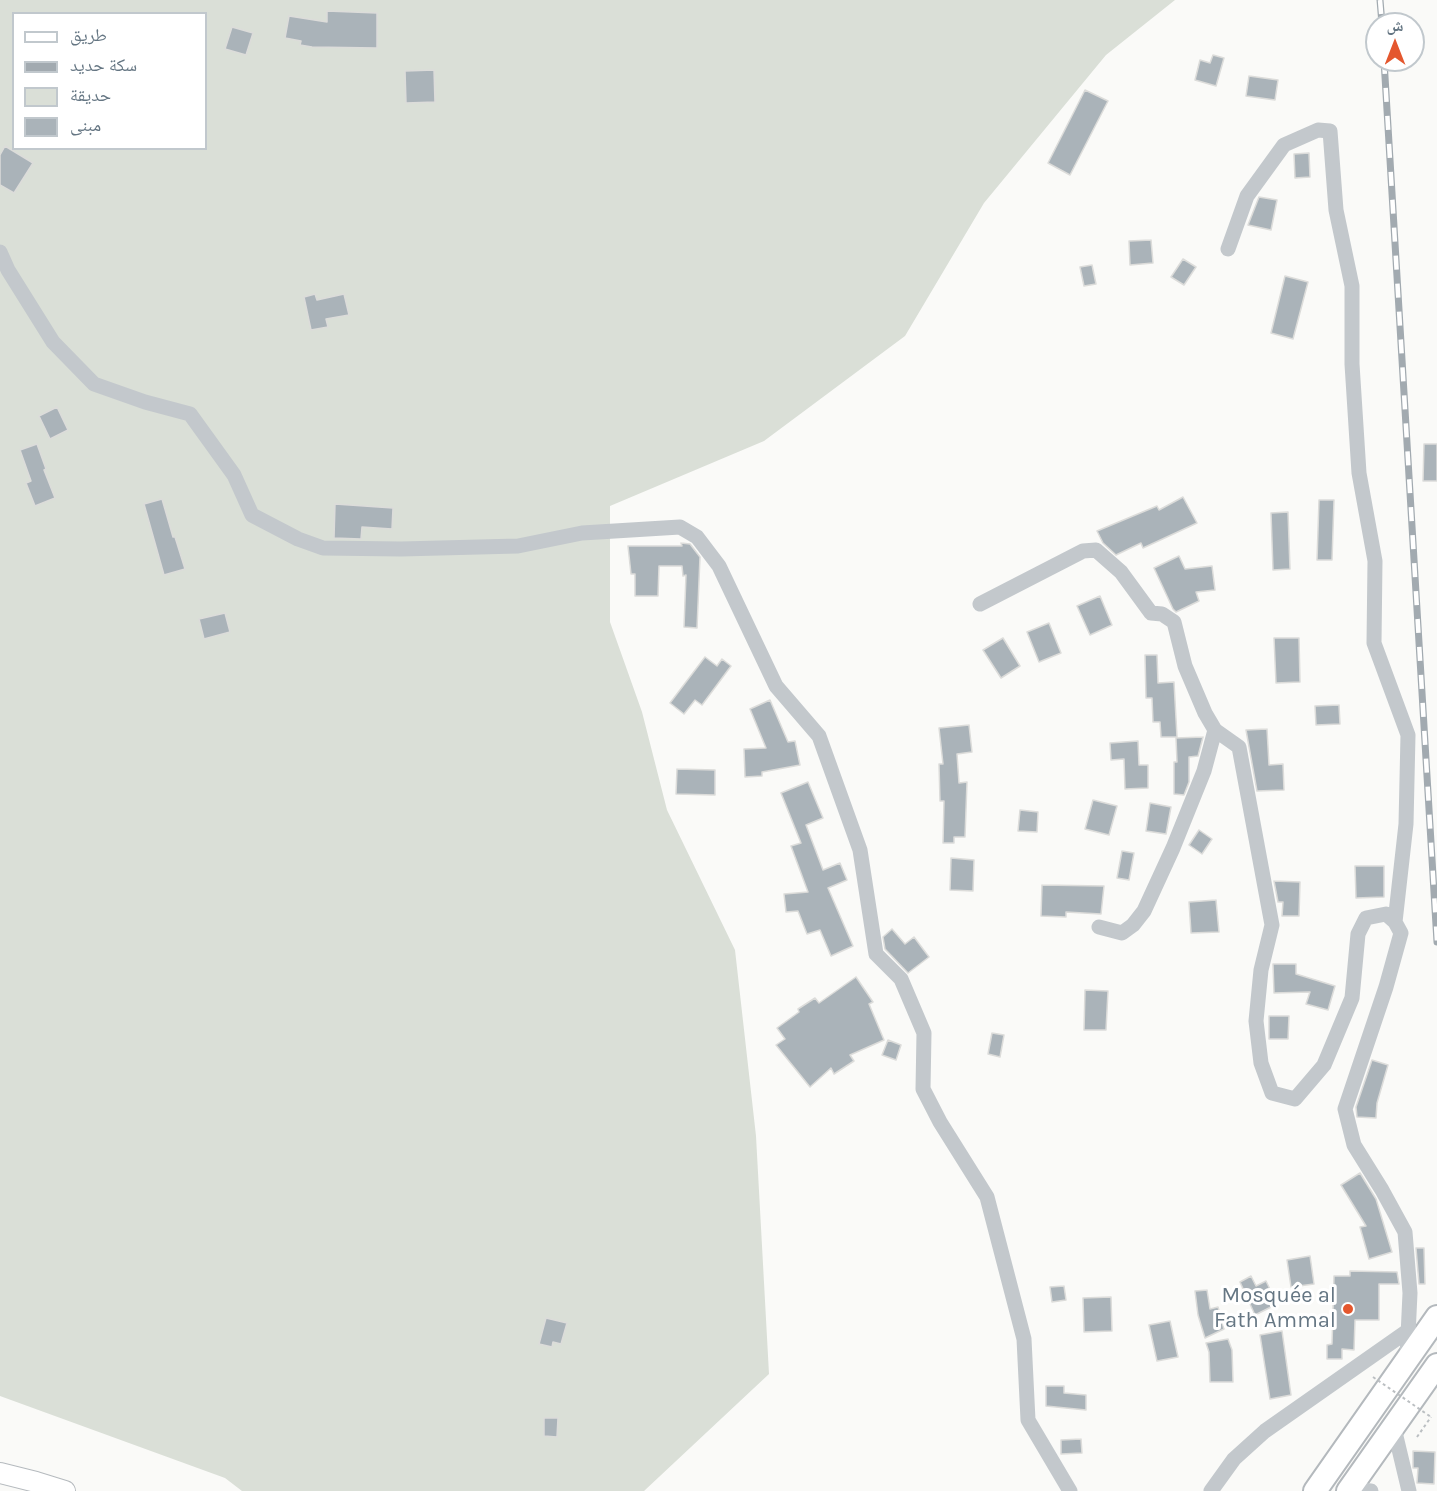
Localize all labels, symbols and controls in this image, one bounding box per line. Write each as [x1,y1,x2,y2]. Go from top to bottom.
legend [12,12,207,150]
north arrow [1365,12,1425,72]
text: ش [1387,16,1403,35]
text: طريق [70,24,107,46]
text: سكة حديد [70,54,137,76]
text: حديقة [70,84,111,106]
text: مبنى [70,114,101,136]
place label: Mosquée al Fath Ammal [1214,1283,1336,1334]
marker: Mosquée al Fath Ammal [1341,1302,1355,1316]

